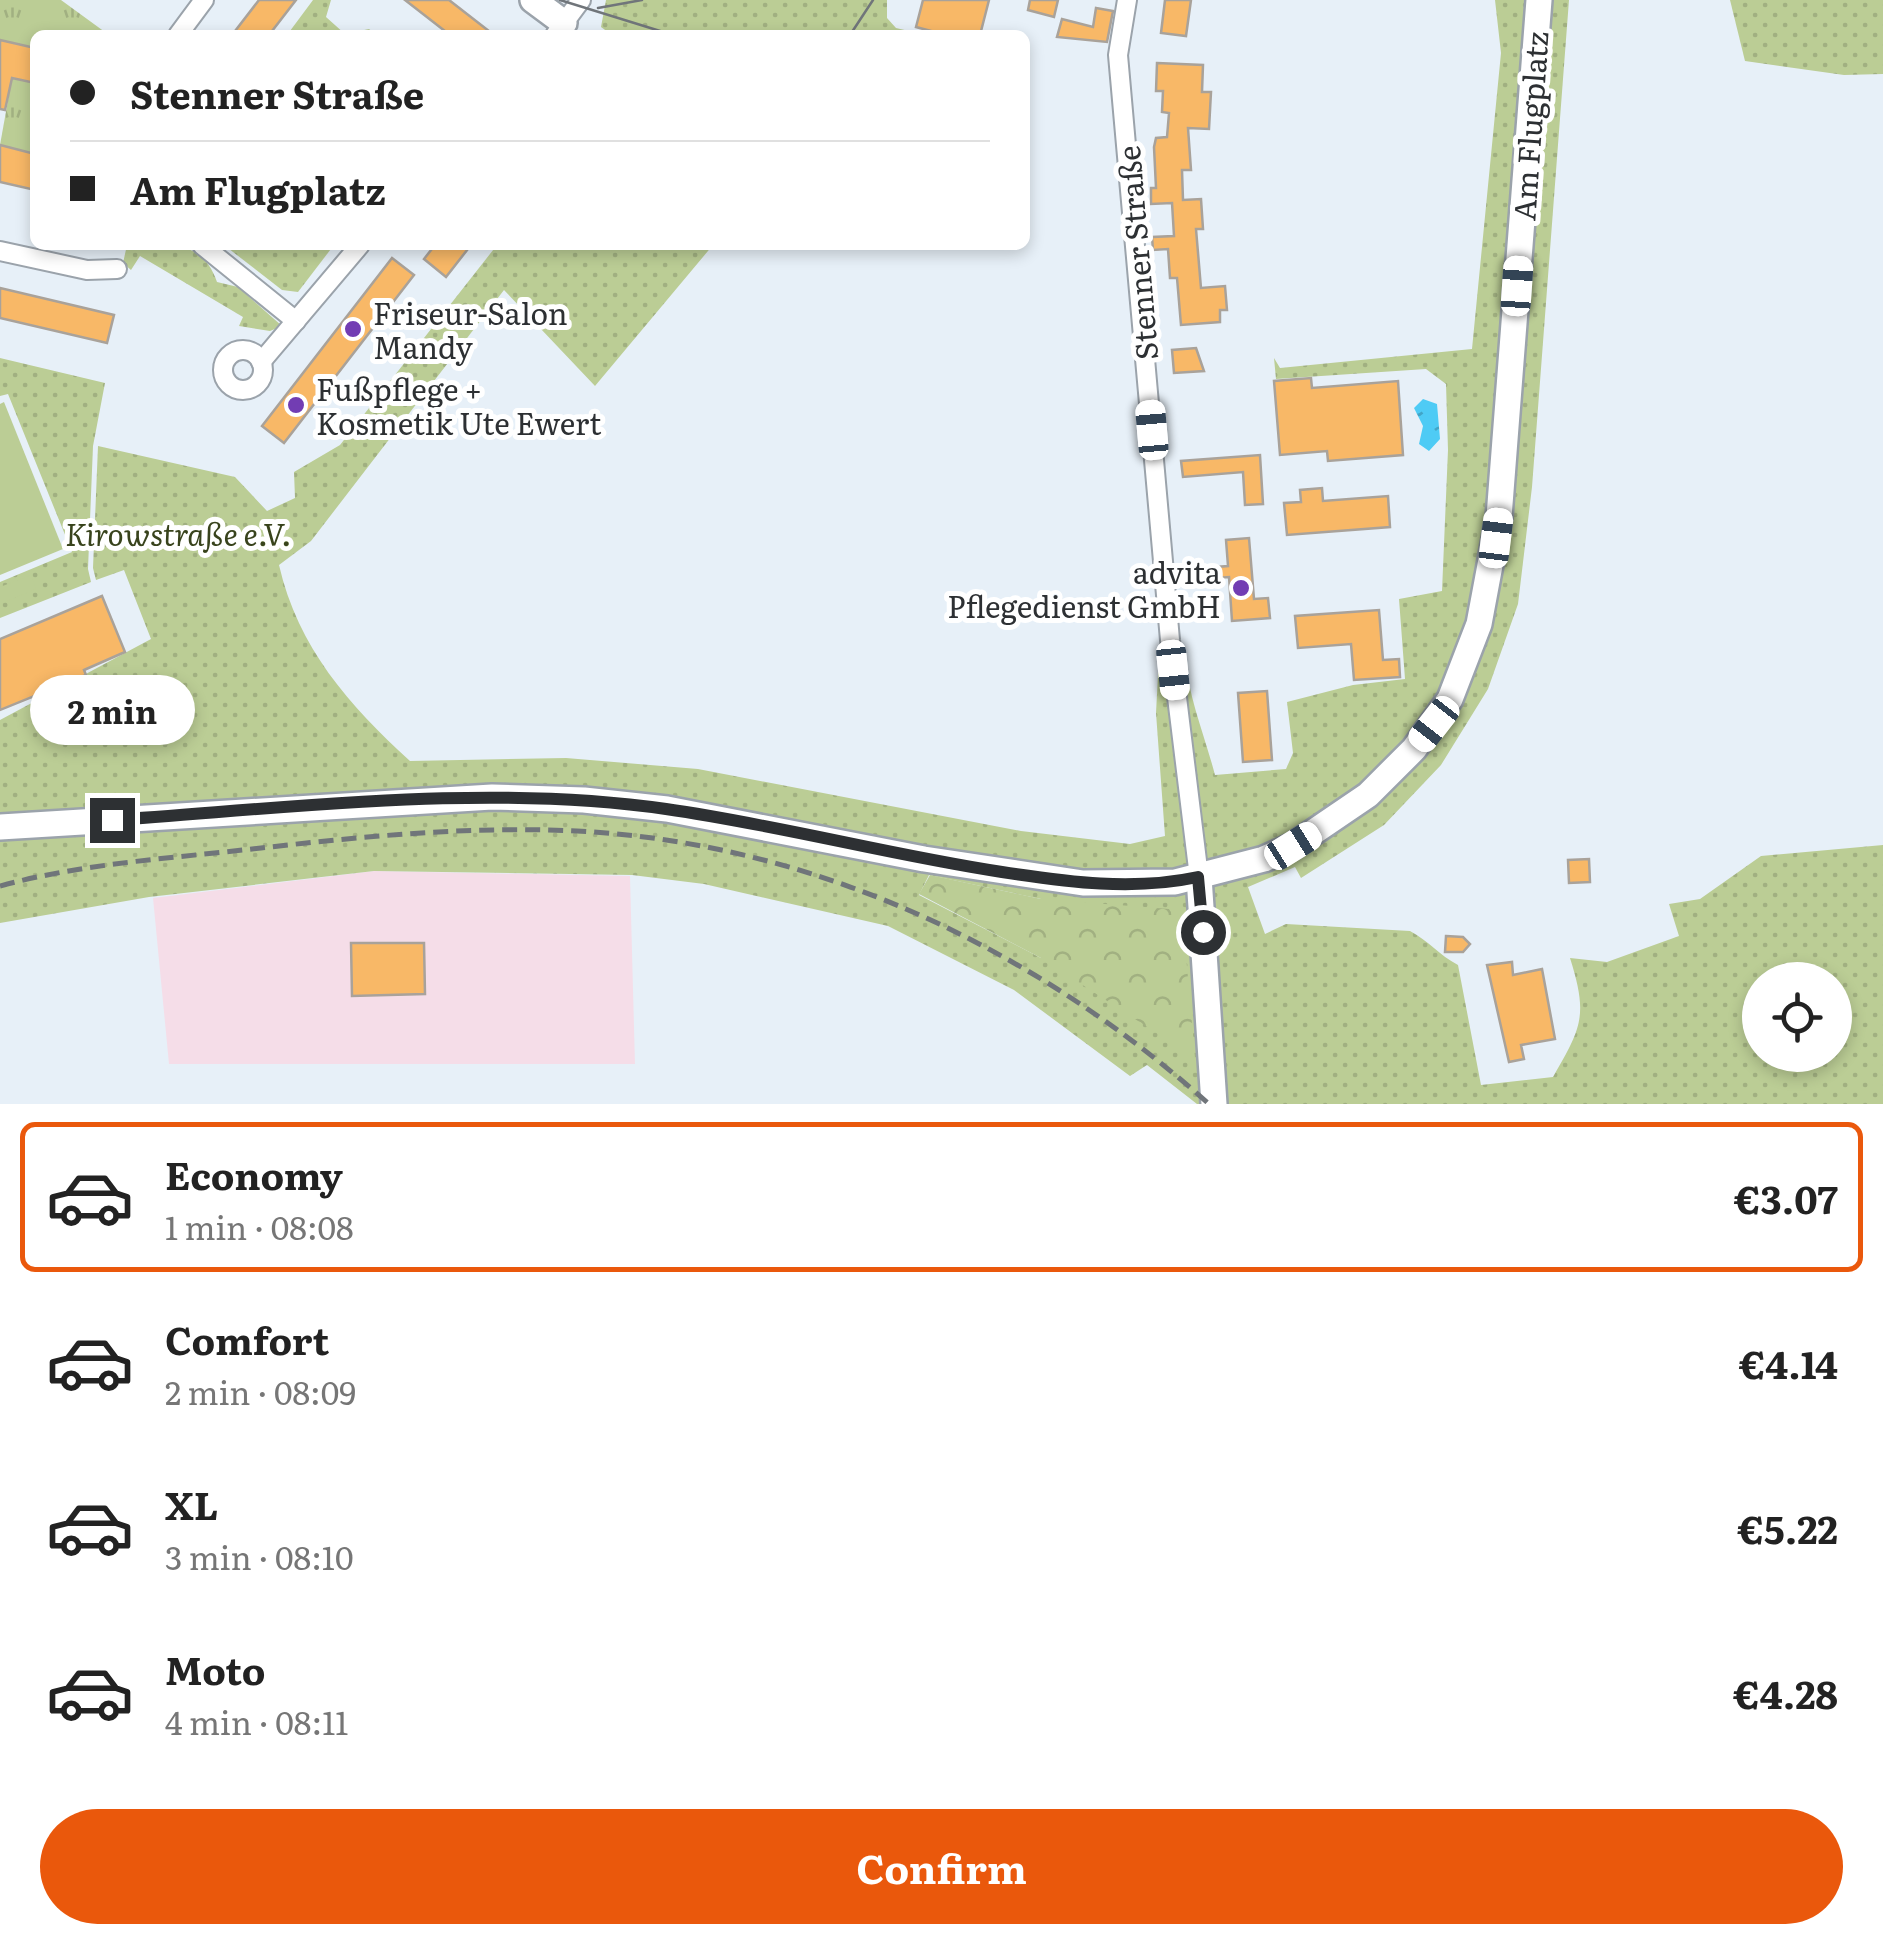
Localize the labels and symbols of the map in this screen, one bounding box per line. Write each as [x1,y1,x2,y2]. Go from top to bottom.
street label: Am Flugplatz [1500,30,1558,222]
street label: Stenner Straße [1105,144,1167,362]
car [1500,255,1534,317]
place label: Friseur-Salon Mandy [373,290,568,368]
marker: Friseur-Salon Mandy [342,318,364,340]
place label: Fußpflege + Kosmetik Ute Ewert [316,366,601,444]
marker: Fußpflege + Kosmetik Ute Ewert [285,394,307,416]
car [1134,399,1170,461]
car [1477,506,1515,570]
park label: Kirowstraße e.V. [65,511,291,555]
place label: advita Pflegedienst GmbH [947,549,1222,627]
marker: advita Pflegedienst GmbH [1230,577,1252,599]
car [1155,639,1191,701]
callout: 2 min [29,675,194,745]
car [1404,691,1464,757]
route end [90,798,135,843]
car [1260,817,1326,875]
route start [1181,910,1226,955]

